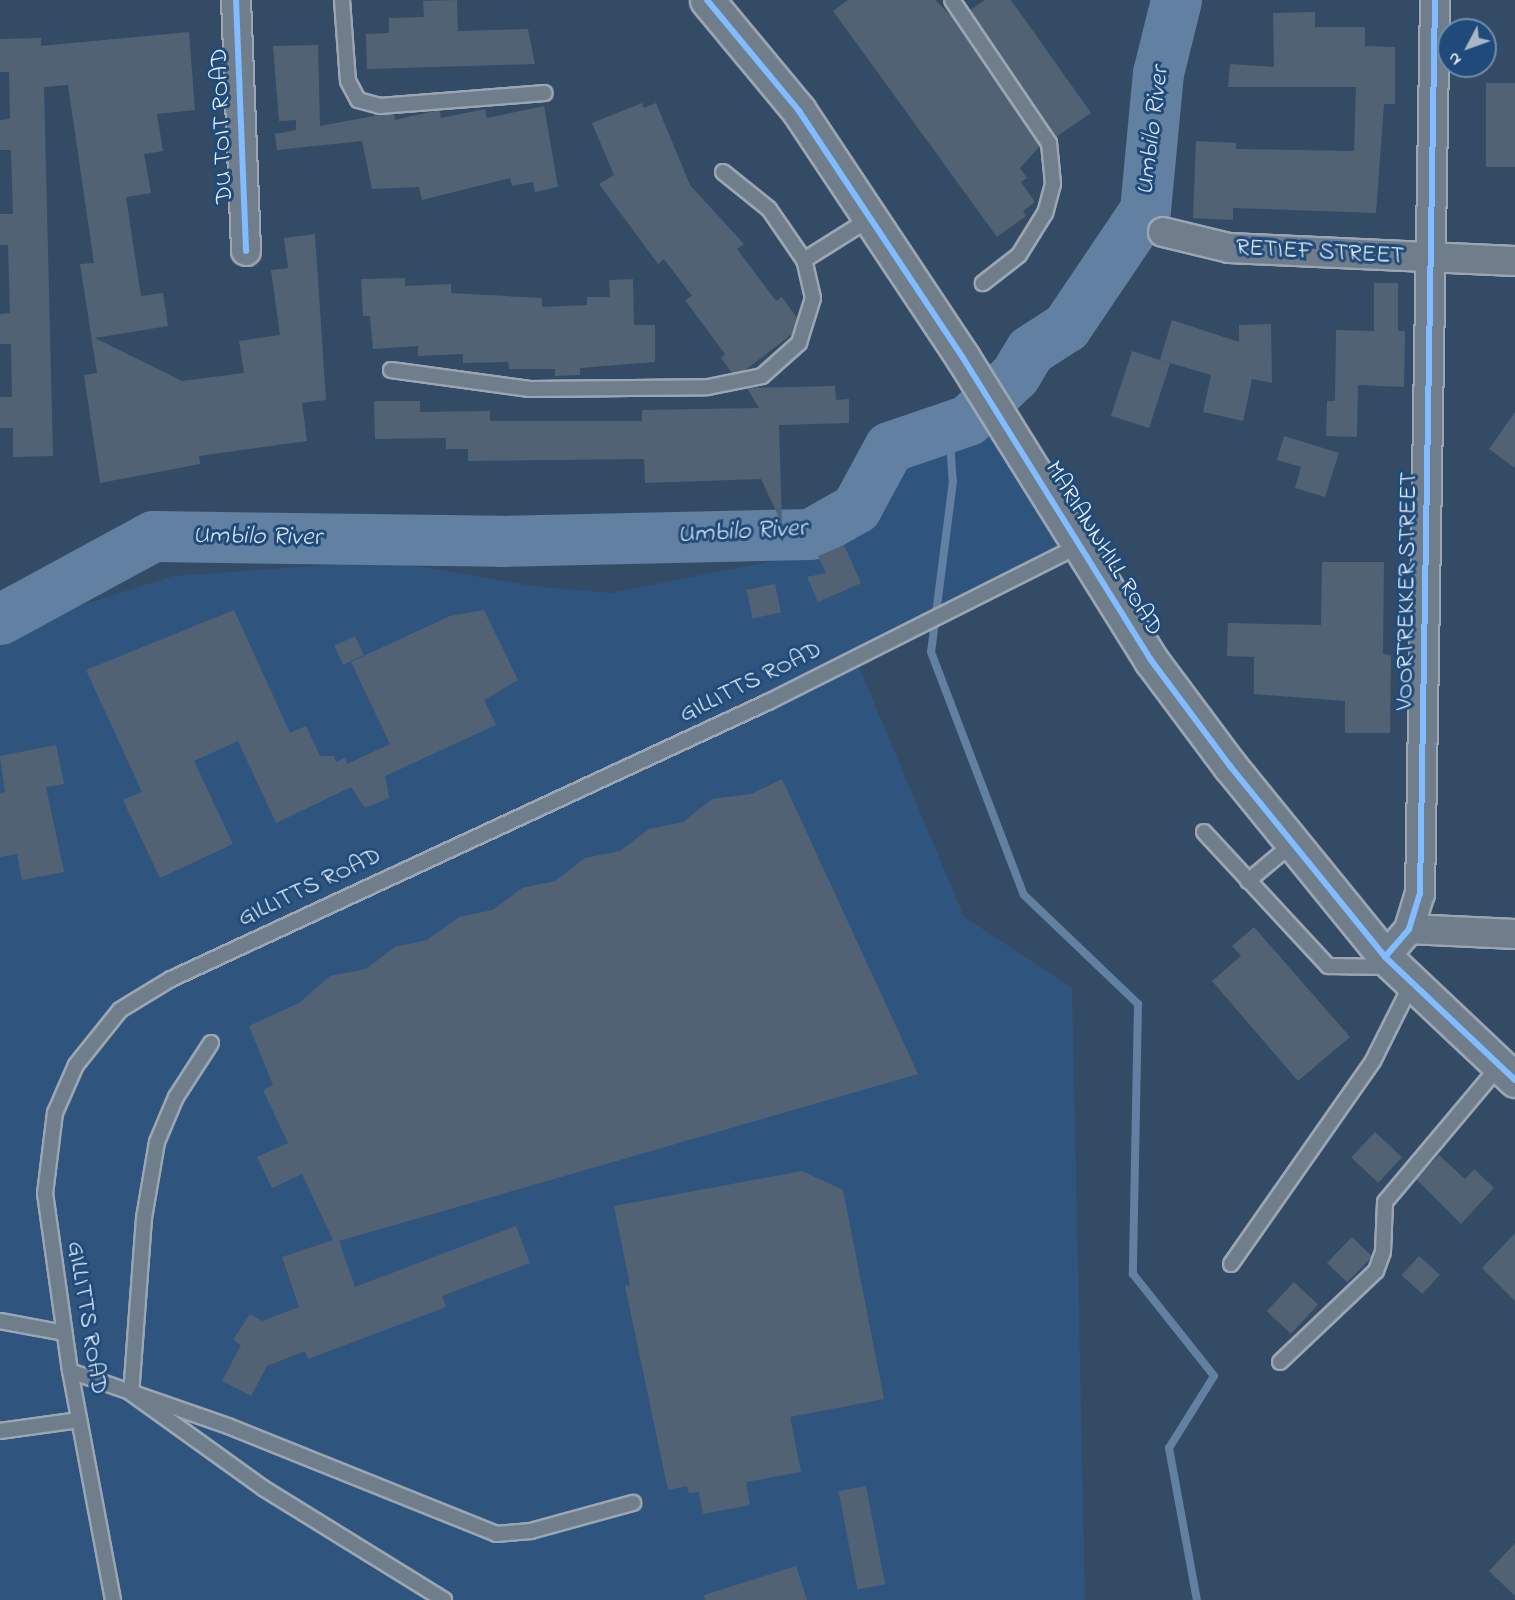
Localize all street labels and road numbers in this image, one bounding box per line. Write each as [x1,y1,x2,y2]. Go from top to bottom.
street label: DU TOIT ROAD [206,48,240,204]
street label: RETIEF STREET [1235,234,1405,272]
street label: MARIANNHILL ROAD [1038,456,1168,642]
street label: VOORTREKKER STREET [1392,471,1424,711]
street label: GILLITTS ROAD [675,636,827,730]
street label: GILLITTS ROAD [234,842,386,934]
street label: GILLITTS ROAD [60,1239,112,1397]

